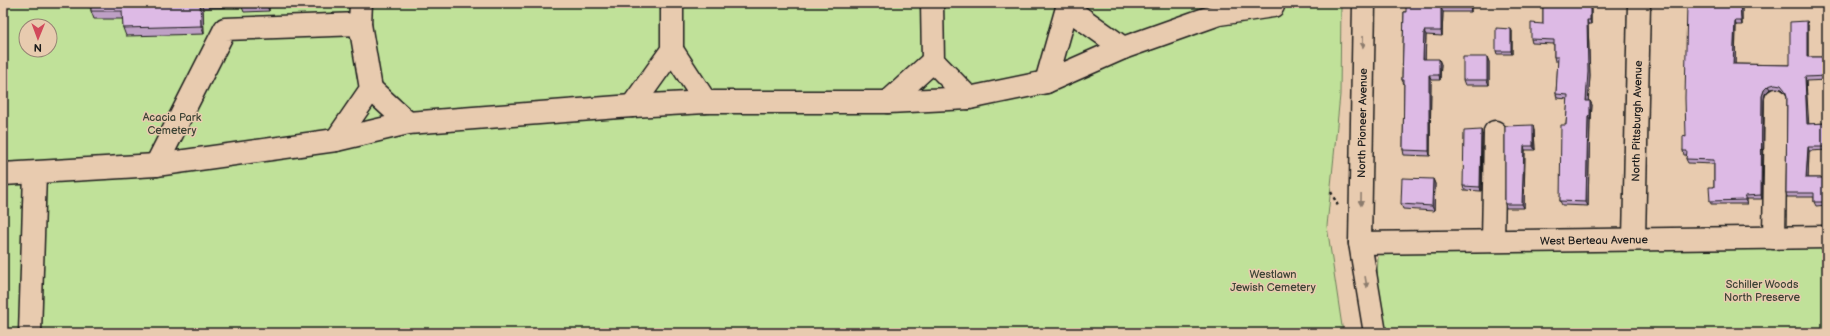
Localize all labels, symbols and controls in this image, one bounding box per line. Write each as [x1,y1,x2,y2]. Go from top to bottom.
north arrow [18,18,58,58]
one-way arrow [1360,36,1366,49]
text: N [34,41,42,54]
street label: North Pittsburgh Avenue [1629,60,1645,182]
street label: North Pioneer Avenue [1355,67,1370,178]
park label: Acacia Park Cemetery [143,111,202,137]
one-way arrow [1358,194,1364,207]
street label: West Berteau Avenue [1540,233,1648,248]
park label: Westlawn Jewish Cemetery [1230,268,1316,294]
one-way arrow [1363,276,1369,288]
park label: Schiller Woods North Preserve [1724,278,1800,304]

